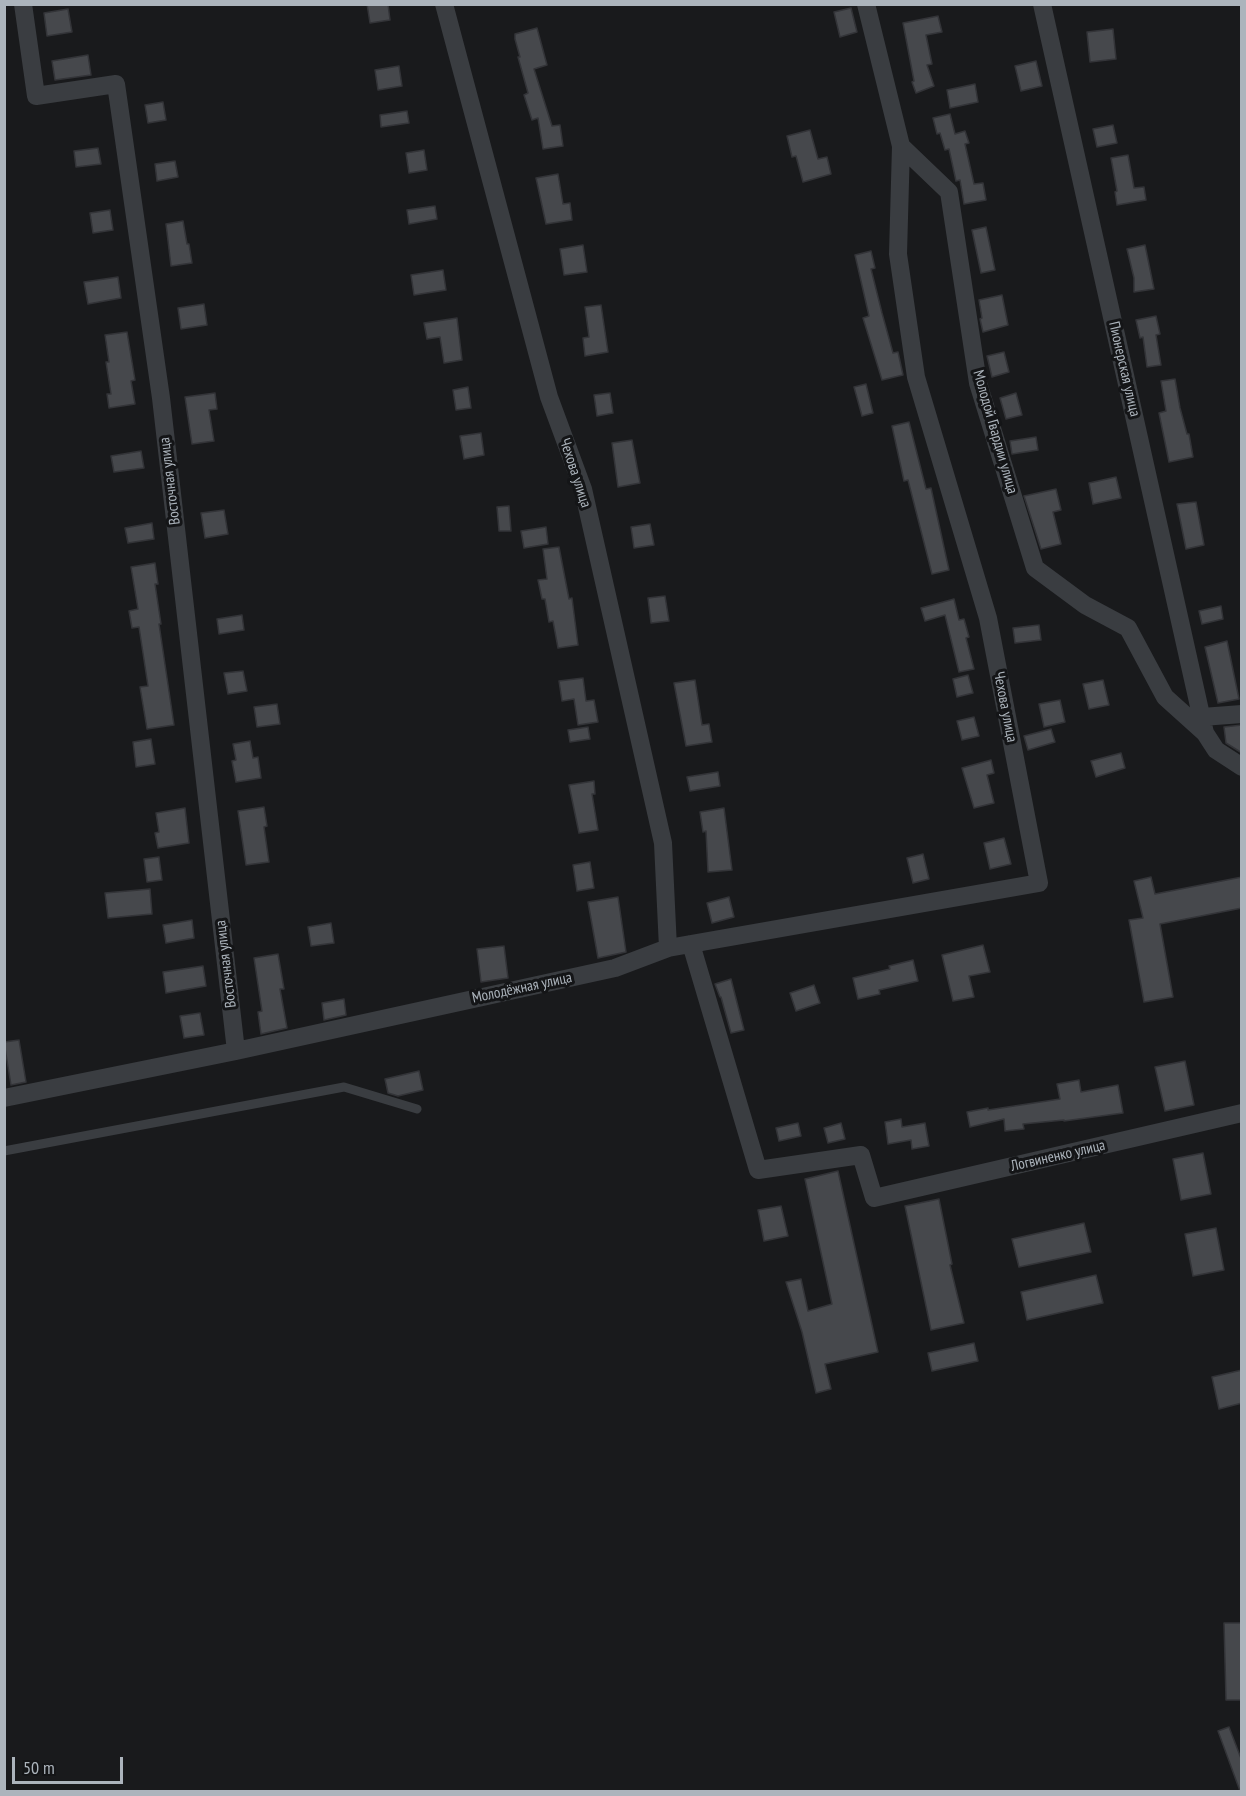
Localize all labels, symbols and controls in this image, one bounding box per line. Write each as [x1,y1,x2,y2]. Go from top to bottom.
street label: Пионерская улица [1104,320,1144,418]
street label: Молодой Гвардии улица [969,368,1021,496]
street label: Восточная улица [156,436,184,526]
street label: Чехова улица [555,436,595,510]
street label: Чехова улица [989,670,1021,744]
street label: Восточная улица [212,919,240,1009]
street label: Молодёжная улица [470,969,574,1007]
street label: Логвиненко улица [1009,1136,1107,1176]
scale bar [15,1745,126,1783]
text: 50 m [23,1756,55,1779]

